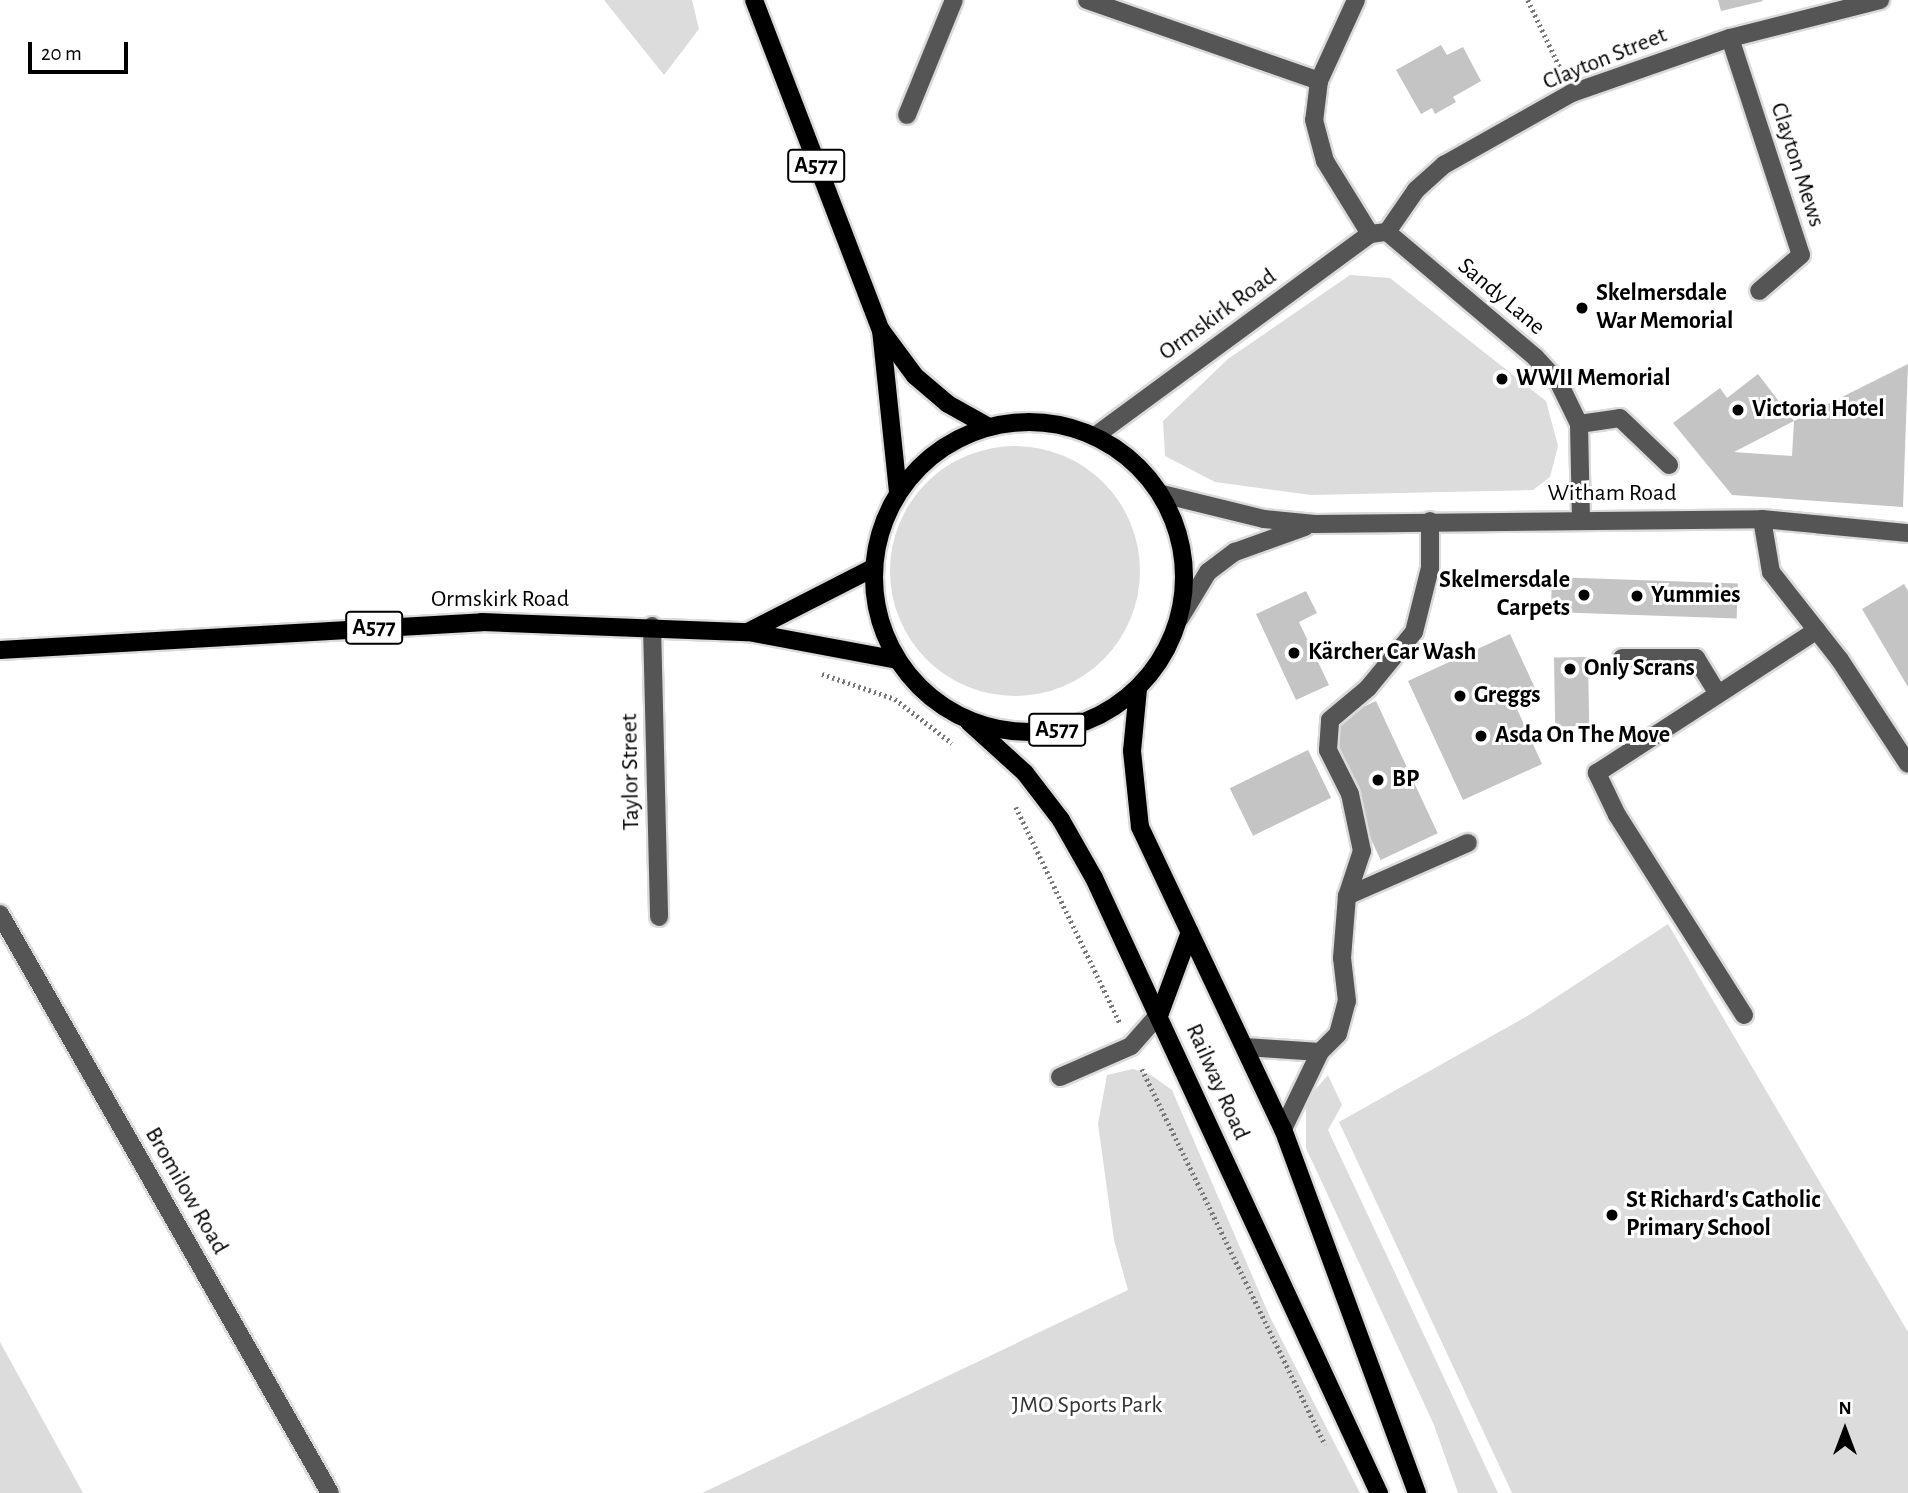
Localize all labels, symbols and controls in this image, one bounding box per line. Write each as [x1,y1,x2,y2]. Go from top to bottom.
street label: Clayton Street [1539,21,1671,97]
scale bar [32,28,131,72]
text: 20 m [41,43,82,64]
street label: Clayton Mews [1763,99,1831,231]
road number: A577 [786,146,846,186]
street label: Sandy Lane [1452,252,1550,342]
street label: Ormskirk Road [1154,263,1282,367]
place label: Skelmersdale War Memorial [1596,280,1733,336]
marker: Skelmersdale War Memorial [1574,300,1590,316]
place label: WWII Memorial [1516,365,1671,393]
marker: WWII Memorial [1494,371,1510,387]
place label: Victoria Hotel [1752,396,1885,424]
marker: Victoria Hotel [1730,402,1746,418]
street label: Witham Road [1547,480,1677,508]
place label: Skelmersdale Carpets [1439,567,1570,623]
place label: Yummies [1651,582,1741,610]
street label: Ormskirk Road [431,586,569,614]
marker: Skelmersdale Carpets [1576,587,1592,603]
marker: Yummies [1629,588,1645,604]
road number: A577 [344,608,404,648]
place label: Kärcher Car Wash [1308,639,1476,667]
marker: Kärcher Car Wash [1286,645,1302,661]
place label: Only Scrans [1584,655,1695,683]
marker: Only Scrans [1562,661,1578,677]
place label: Greggs [1474,682,1541,710]
marker: Greggs [1452,688,1468,704]
road number: A577 [1027,710,1087,750]
street label: Taylor Street [616,713,646,831]
place label: Asda On The Move [1495,722,1670,750]
marker: Asda On The Move [1473,728,1489,744]
place label: BP [1392,766,1419,794]
marker: BP [1370,772,1386,788]
street label: Railway Road [1179,1019,1255,1145]
street label: Bromilow Road [138,1122,234,1260]
place label: St Richard's Catholic Primary School [1626,1187,1820,1243]
marker: St Richard's Catholic Primary School [1604,1207,1620,1223]
park label: JMO Sports Park [1012,1392,1162,1420]
north arrow [1810,1395,1880,1465]
text: N [1838,1399,1852,1418]

